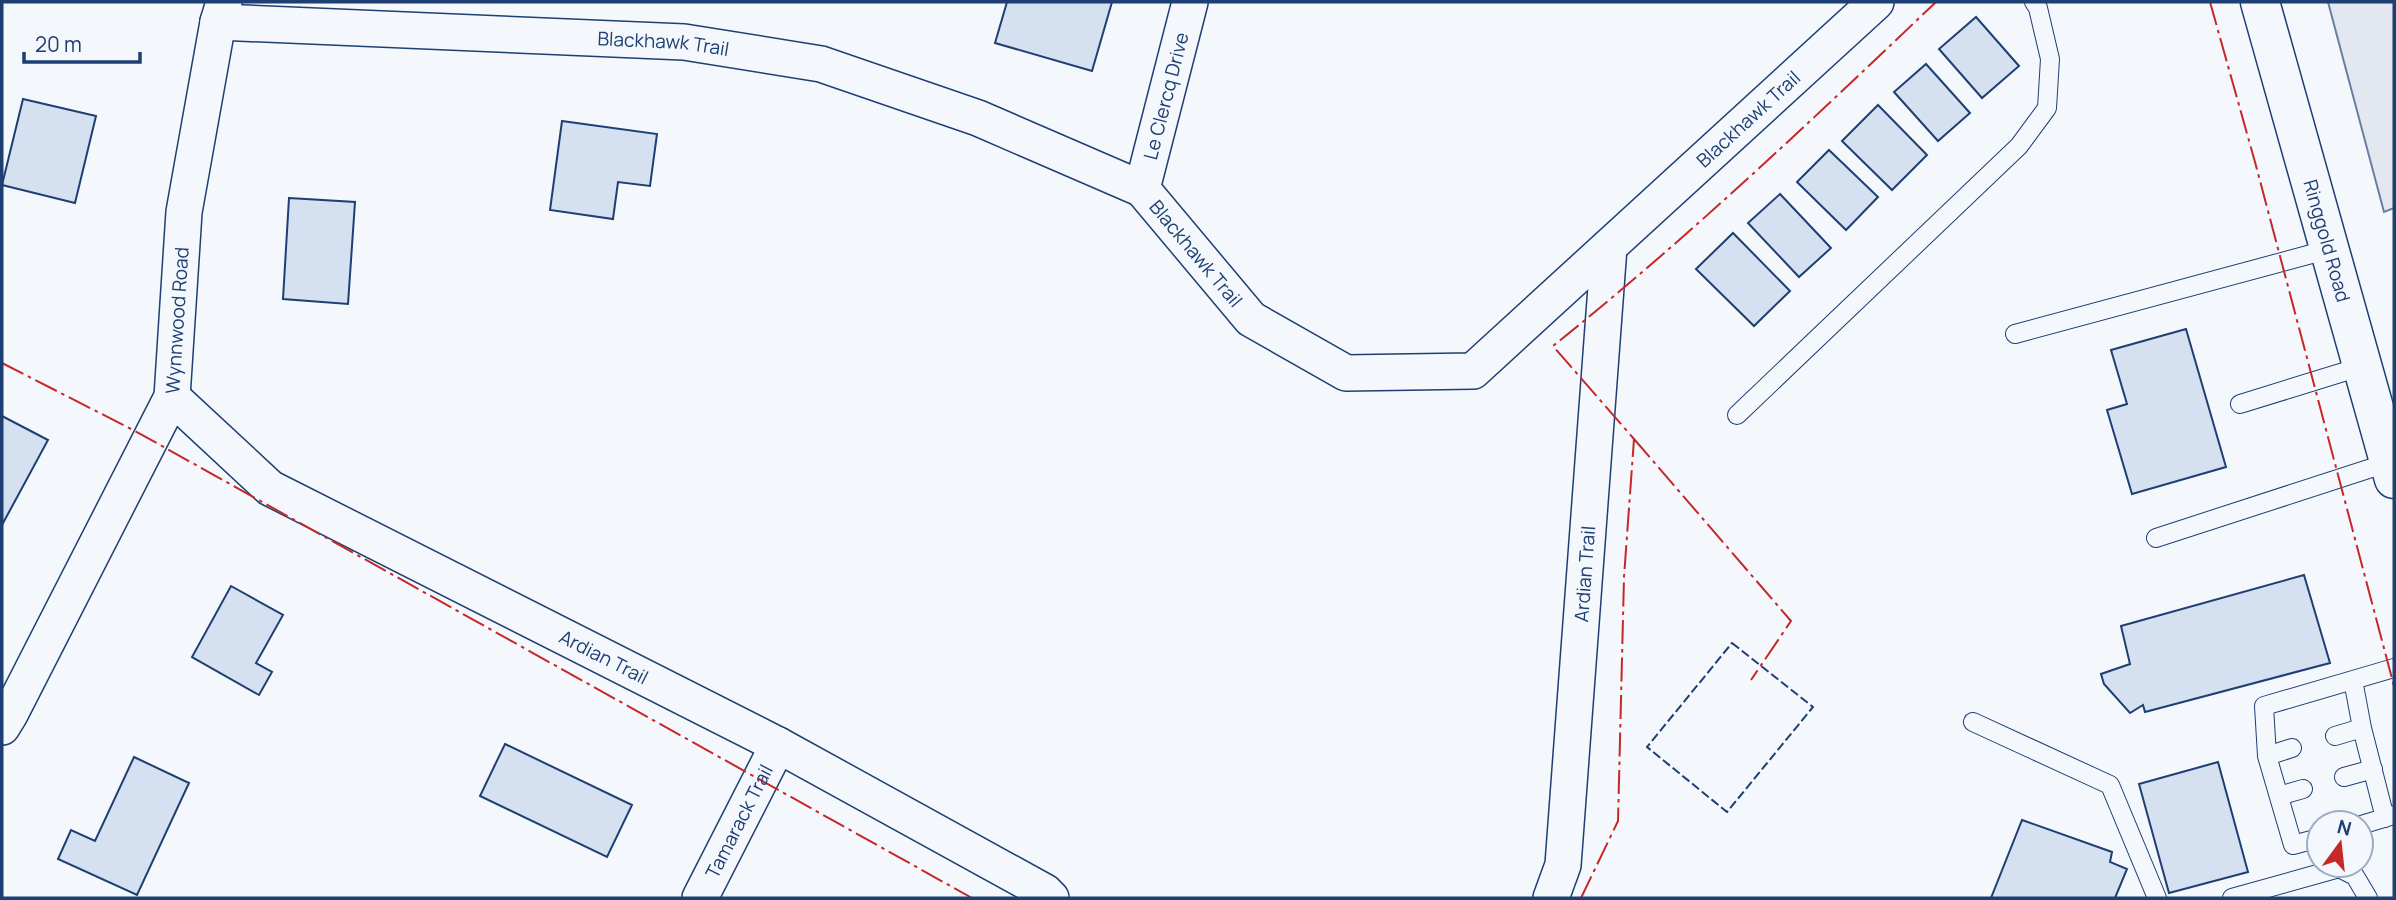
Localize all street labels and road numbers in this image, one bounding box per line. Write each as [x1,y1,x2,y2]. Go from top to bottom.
street label: Blackhawk Trail [597,25,731,62]
street label: Le Clercq Drive [1137,30,1195,162]
street label: Blackhawk Trail [1691,65,1806,173]
street label: Ringgold Road [2298,177,2357,305]
street label: Blackhawk Trail [1144,194,1248,312]
street label: Wynnwood Road [159,246,195,395]
street label: Ardian Trail [1568,525,1601,623]
street label: Ardian Trail [555,624,653,690]
street label: Tamarack Trail [699,760,779,883]

